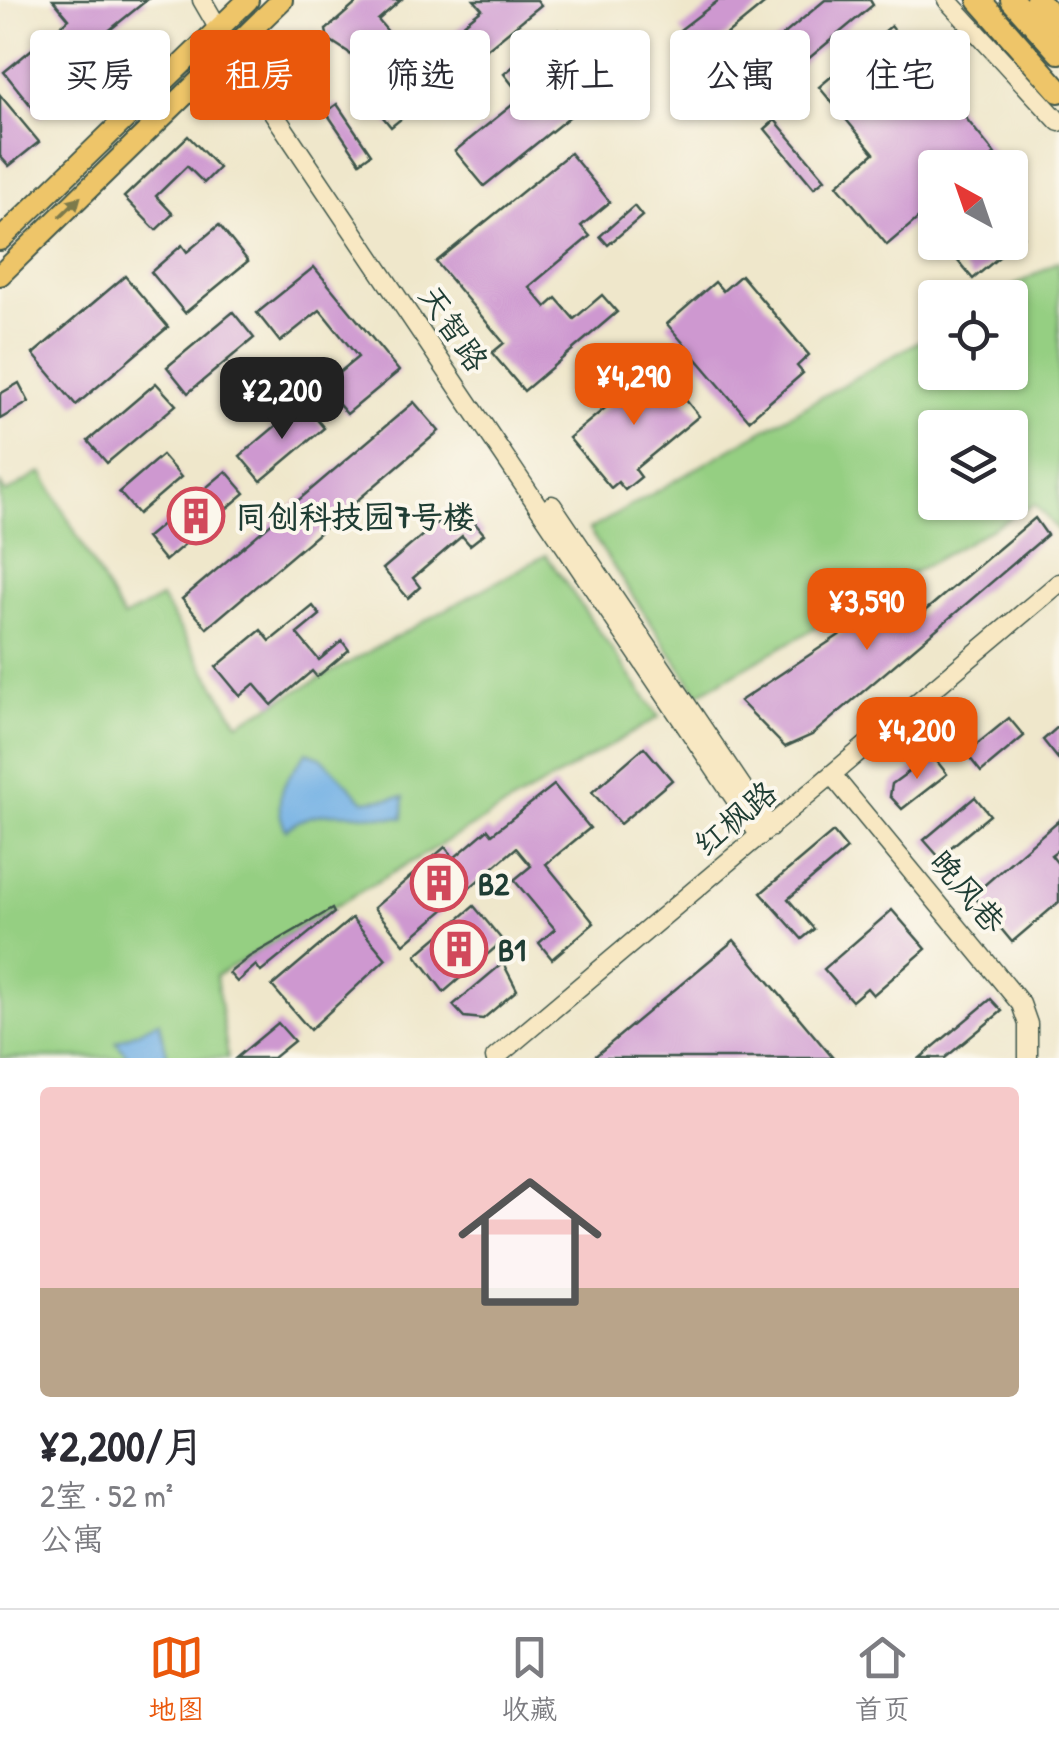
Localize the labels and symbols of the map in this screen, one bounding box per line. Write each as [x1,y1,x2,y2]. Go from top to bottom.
north arrow [918,150,1028,260]
one-way arrow [57,196,81,219]
street label: 天智路 [409,276,499,380]
pin: ¥4,290 [553,343,715,428]
pin: ¥2,200 [201,357,363,442]
building icon: 同创科技园7号楼 [166,486,226,546]
place label: 同创科技园7号楼 [235,495,475,538]
pin: ¥3,590 [786,568,948,653]
pin: ¥4,200 [836,697,998,782]
street label: 红枫路 [684,771,786,865]
street label: 晚风巷 [921,840,1015,942]
building icon: B2 [409,853,469,913]
place label: B2 [478,862,510,905]
building icon: B1 [429,919,489,979]
place label: B1 [498,928,526,971]

